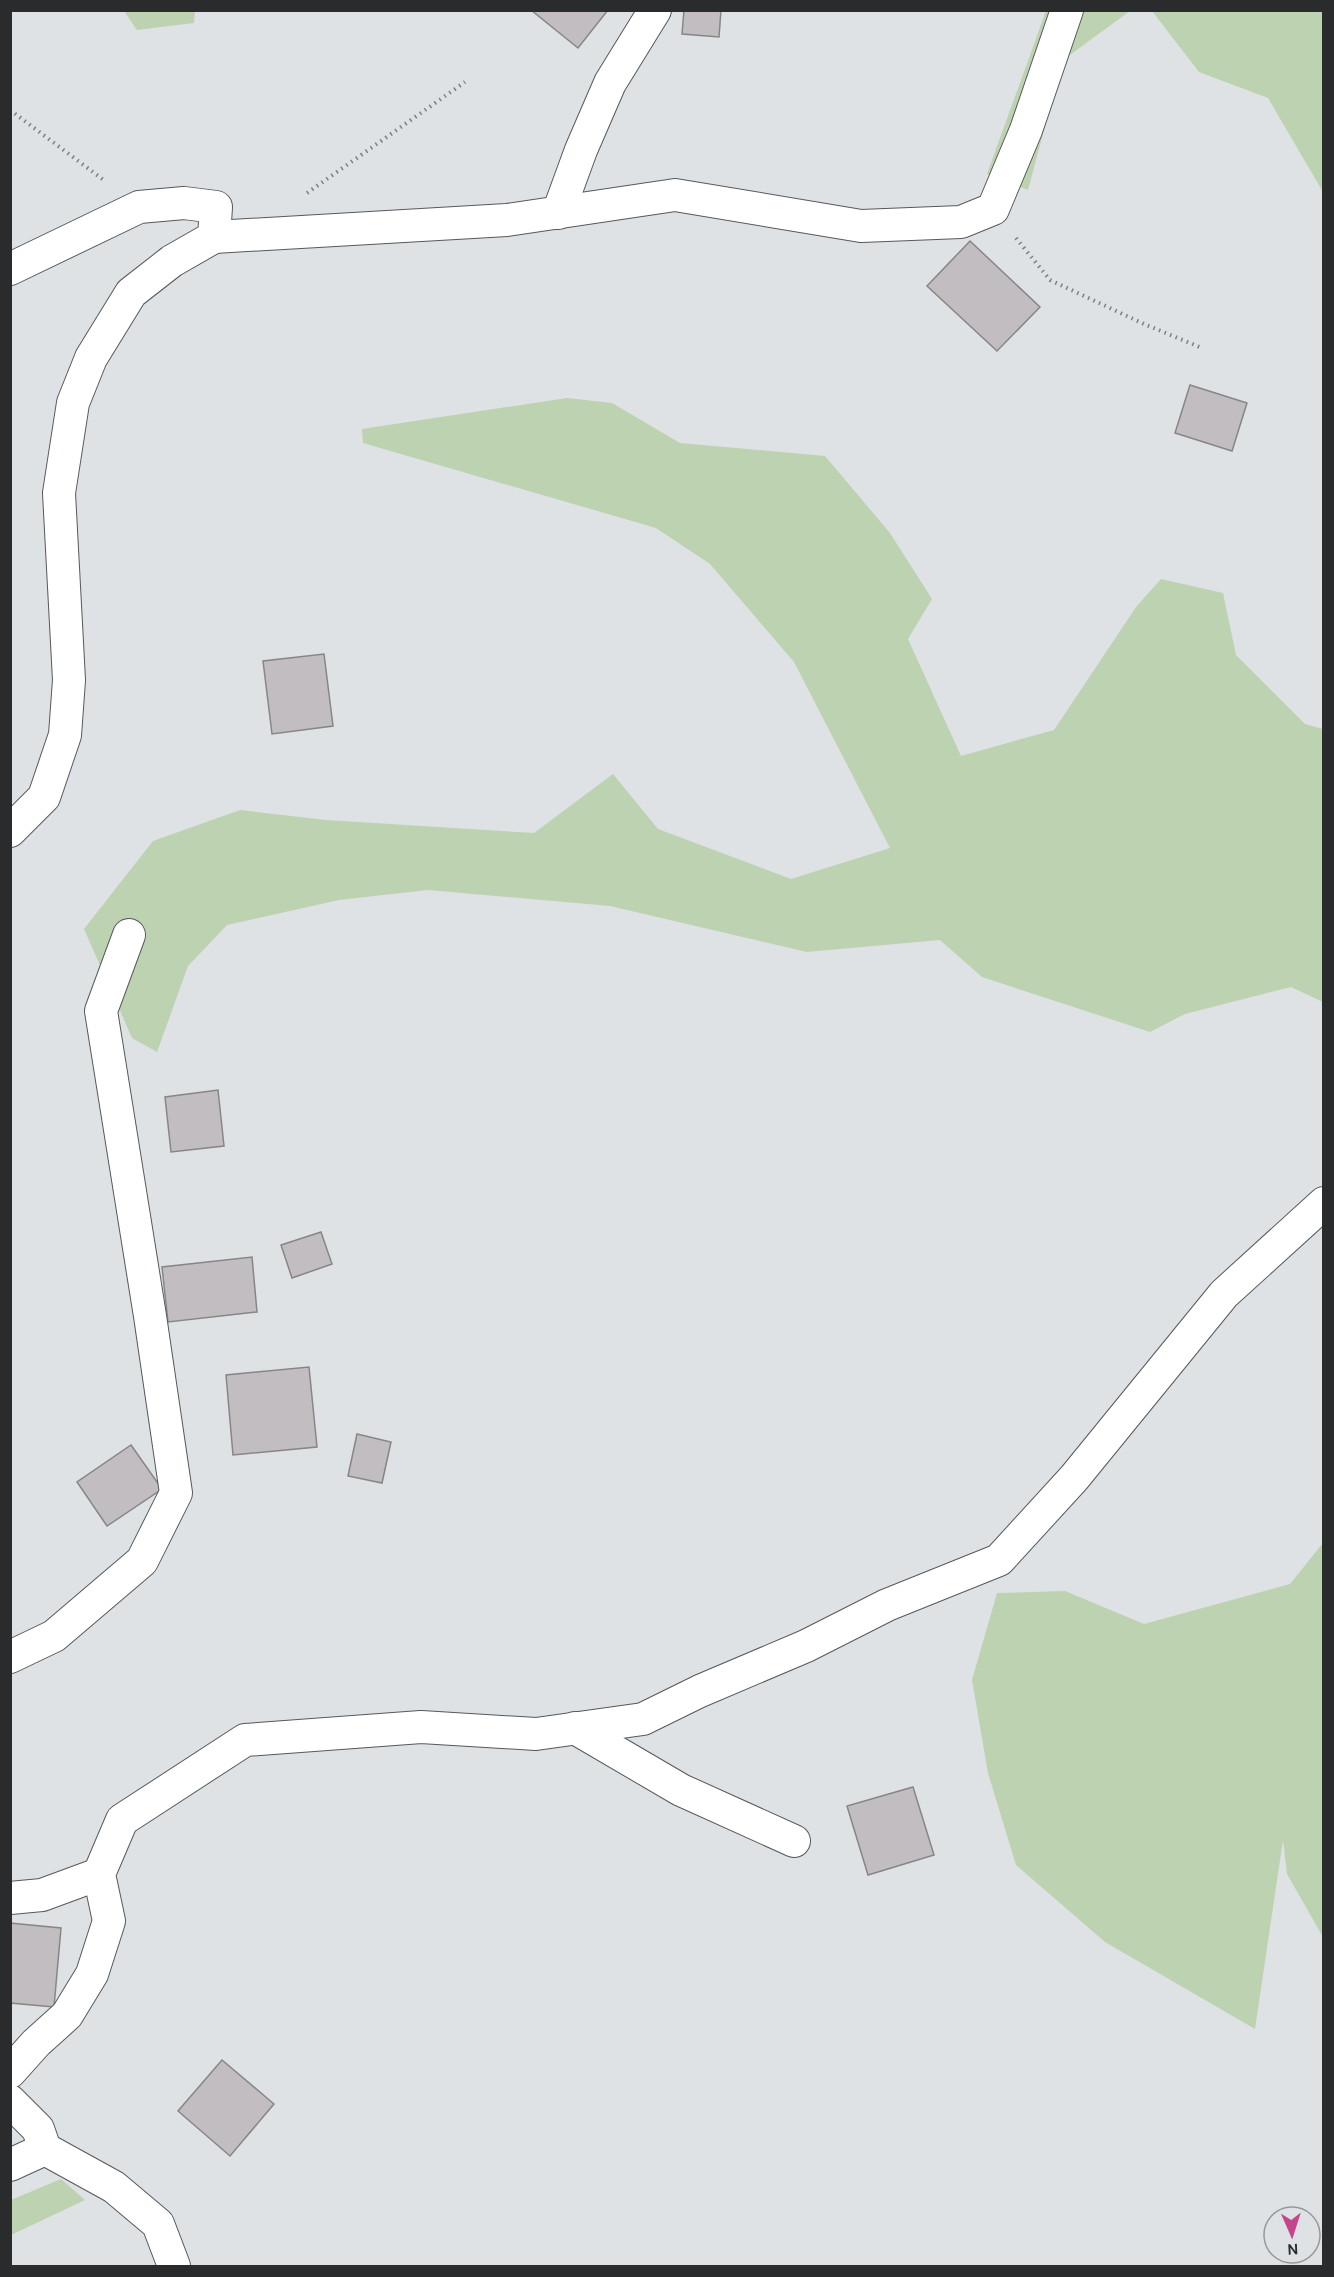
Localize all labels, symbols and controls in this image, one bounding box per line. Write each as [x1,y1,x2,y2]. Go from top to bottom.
north arrow [1262,2205,1322,2265]
text: N [1287,2240,1299,2259]

